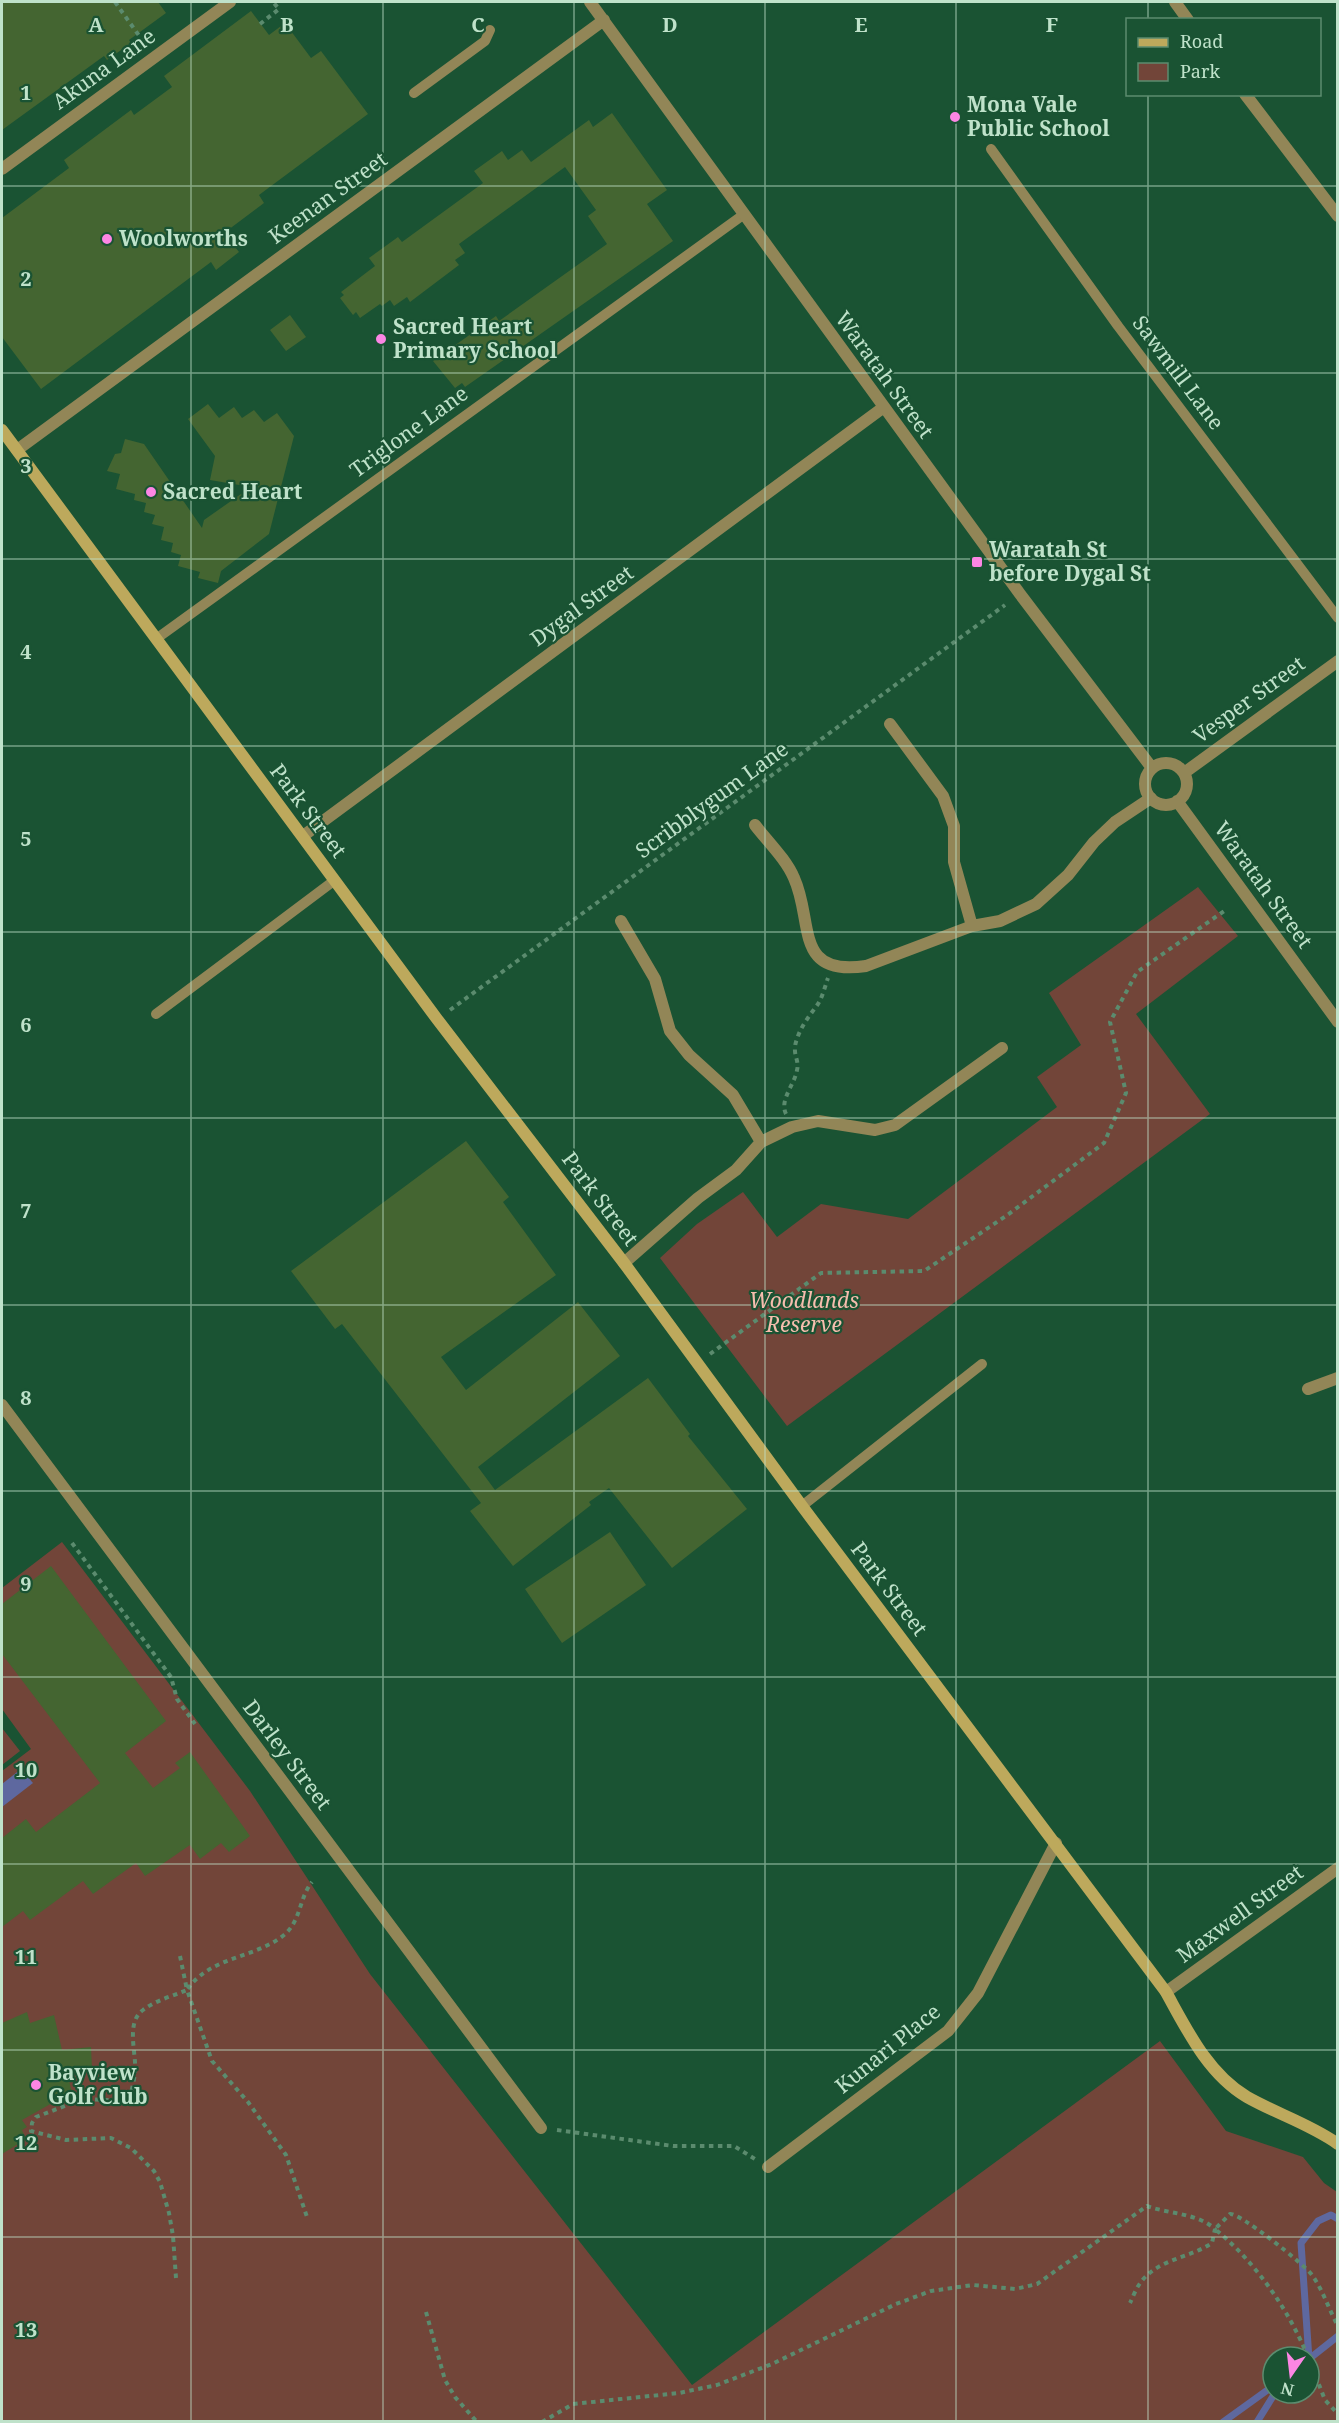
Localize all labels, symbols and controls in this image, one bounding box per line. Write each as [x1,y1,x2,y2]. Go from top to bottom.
text: B [280,11,294,38]
text: C [471,11,485,38]
text: D [662,11,678,38]
text: E [854,11,868,38]
text: F [1046,11,1058,38]
legend [1126,18,1321,96]
street label: Akuna Lane [48,23,160,115]
text: Road [1180,29,1223,53]
text: Park [1180,59,1220,83]
text: 1 [20,79,32,106]
place label: Mona Vale Public School [967,90,1110,142]
marker: Mona Vale Public School [948,110,962,124]
street label: Keenan Street [263,145,392,250]
place label: Woolworths [119,224,248,252]
marker: Woolworths [100,232,114,246]
text: 2 [20,265,32,292]
street label: Waratah Street [829,305,940,443]
street label: Sawmill Lane [1127,310,1231,435]
place label: Sacred Heart Primary School [393,312,558,364]
marker: Sacred Heart Primary School [374,332,388,346]
street label: Triglone Lane [344,379,473,483]
text: 3 [20,452,32,479]
place label: Sacred Heart [163,477,303,505]
marker: Sacred Heart [144,485,158,499]
place label: Waratah St before Dygal St [989,535,1151,587]
marker: Waratah St before Dygal St [970,555,984,569]
street label: Dygal Street [524,558,639,652]
text: 4 [20,638,32,665]
street label: Vesper Street [1187,649,1310,749]
street label: Scribblygum Lane [629,734,793,864]
street label: Park Street [264,758,353,863]
street label: Waratah Street [1208,815,1319,953]
text: 5 [20,825,32,852]
text: 6 [20,1011,32,1038]
street label: Park Street [556,1146,645,1251]
text: 7 [20,1197,32,1224]
park label: Woodlands Reserve [749,1286,859,1338]
text: 8 [20,1384,32,1411]
street label: Park Street [845,1536,934,1641]
text: 9 [20,1570,32,1597]
street label: Darley Street [237,1694,338,1815]
text: 10 [15,1756,37,1783]
street label: Maxwell Street [1170,1858,1308,1969]
text: 11 [15,1943,37,1970]
street label: Kunari Place [829,1997,946,2099]
place label: Bayview Golf Club [48,2058,148,2110]
marker: Bayview Golf Club [29,2078,43,2092]
text: 12 [15,2129,37,2156]
text: 13 [15,2316,37,2343]
north arrow [1261,2345,1321,2405]
text: N [1278,2377,1296,2402]

